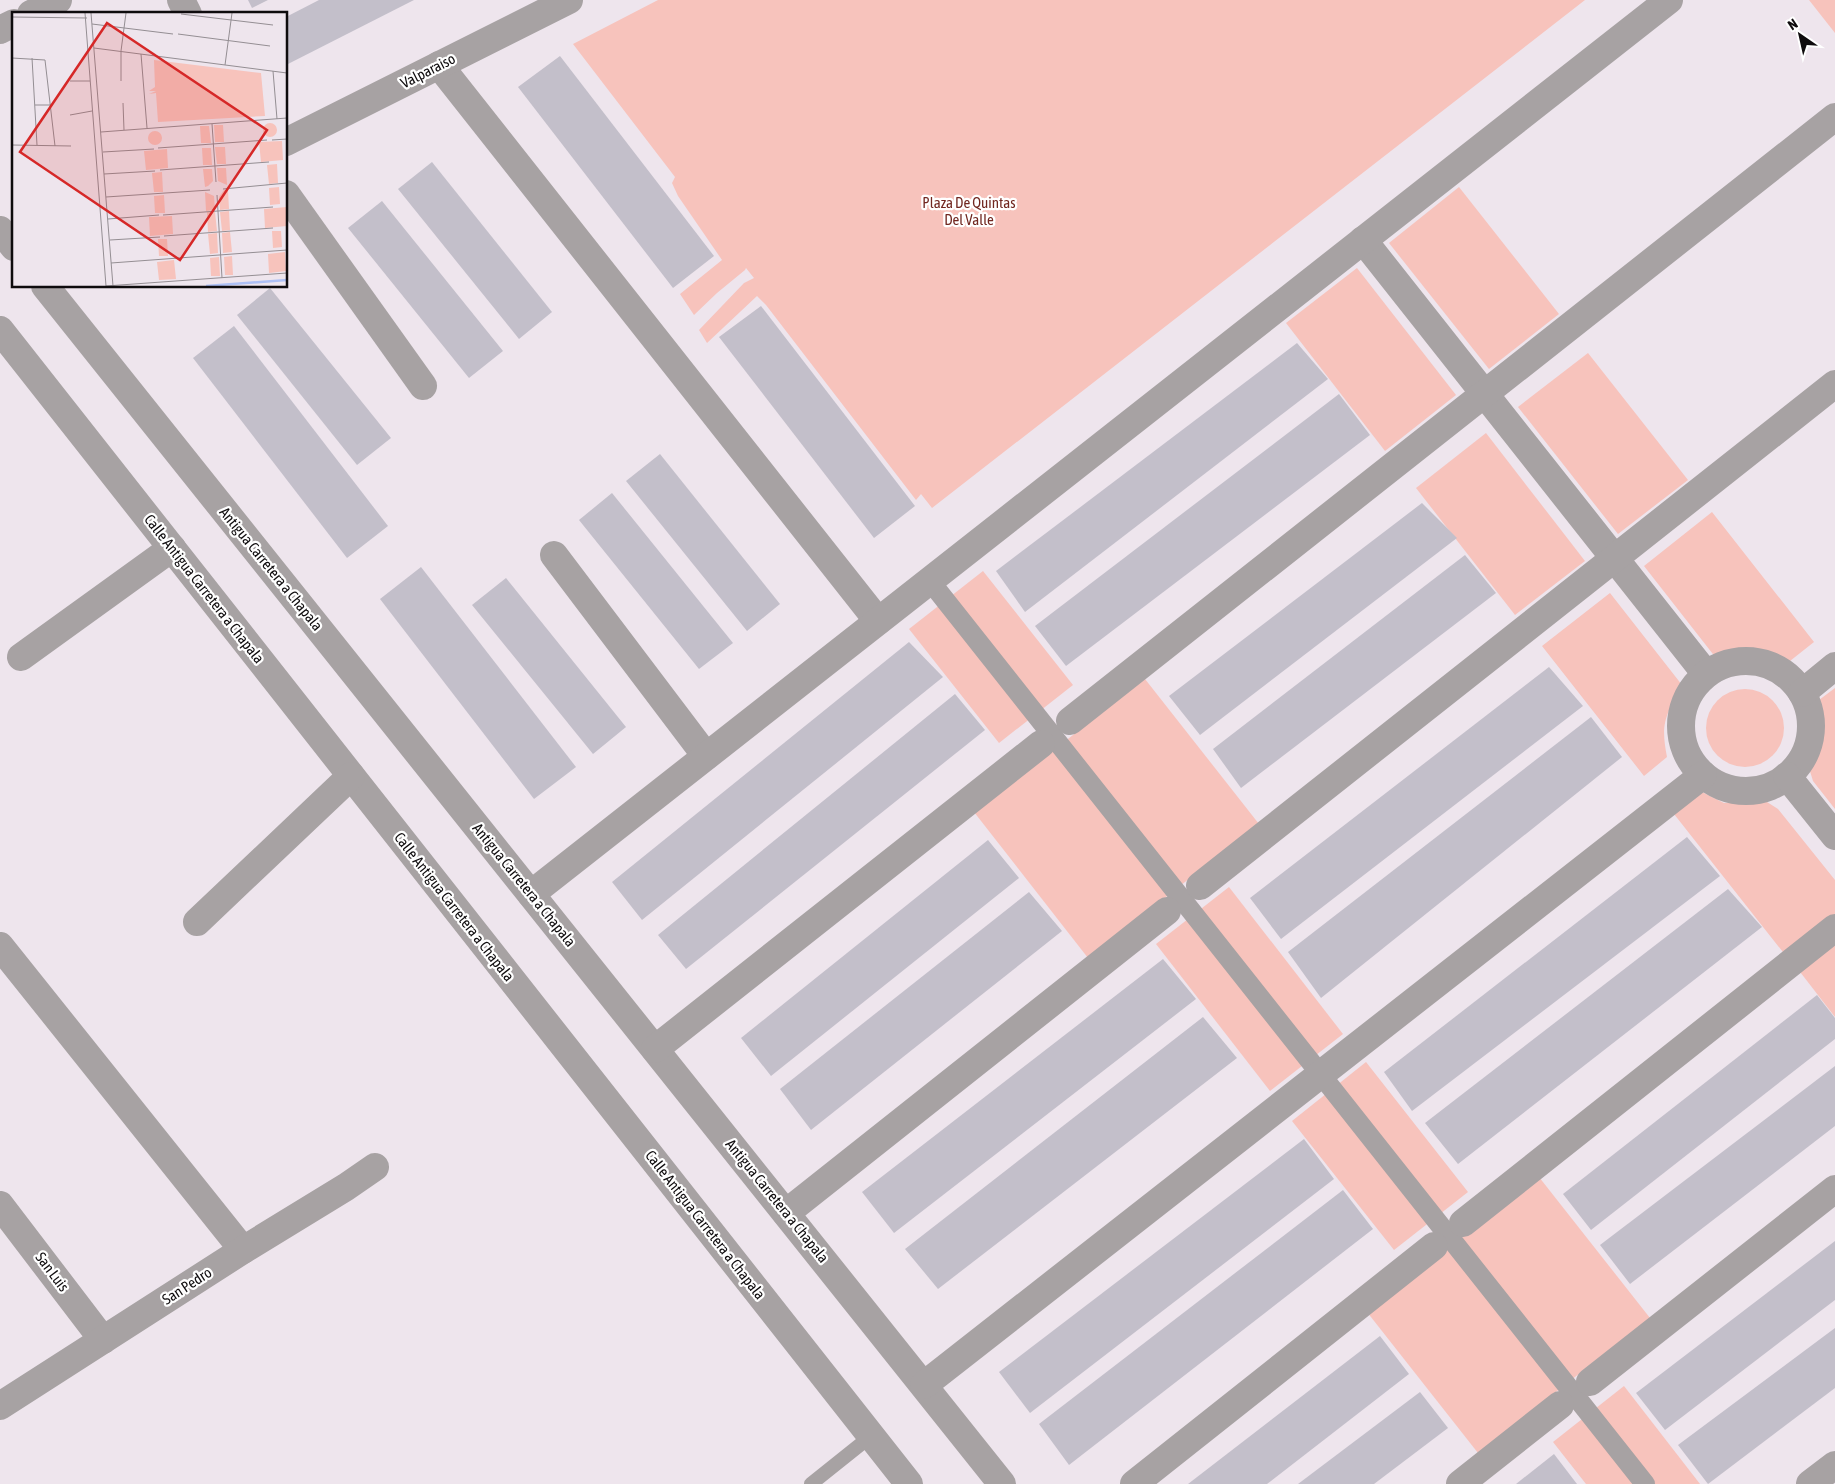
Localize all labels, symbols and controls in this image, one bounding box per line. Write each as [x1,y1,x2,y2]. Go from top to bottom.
north arrow [1775,10,1825,60]
inset map [12,12,288,288]
text: N [1785,15,1801,33]
street label: Valparaiso [398,50,458,91]
park label: Plaza De Quintas Del Valle [922,194,1016,228]
street label: Antigua Carretera a Chapala [216,504,326,634]
street label: Calle Antigua Carretera a Chapala [141,511,268,666]
street label: Antigua Carretera a Chapala [469,820,579,950]
street label: Calle Antigua Carretera a Chapala [391,829,518,984]
street label: Antigua Carretera a Chapala [722,1136,832,1266]
street label: Calle Antigua Carretera a Chapala [642,1147,769,1302]
street label: San Luis [32,1249,73,1295]
street label: San Pedro [159,1263,214,1308]

